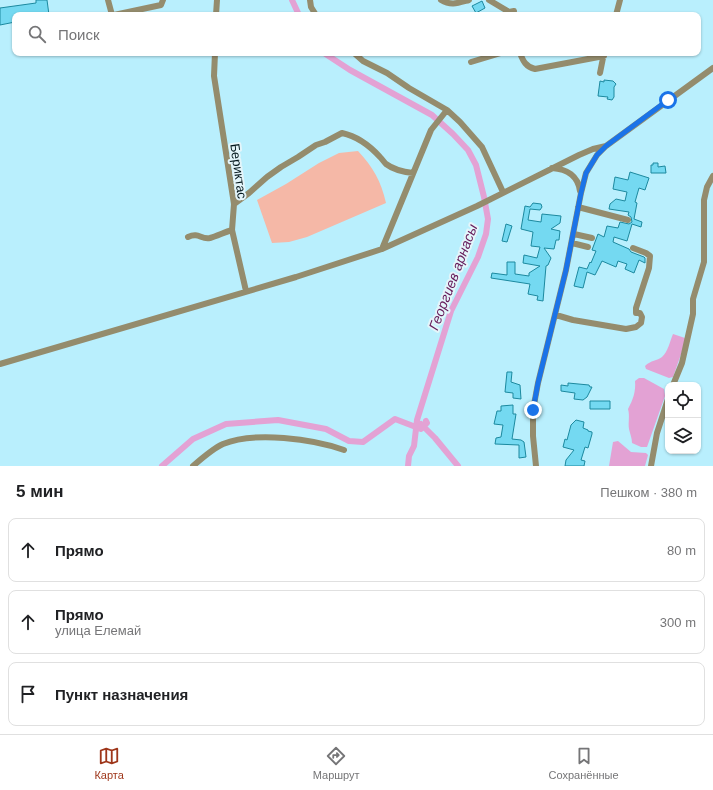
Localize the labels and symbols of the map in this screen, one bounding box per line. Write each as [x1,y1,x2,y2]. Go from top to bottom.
route start [659,91,677,109]
street label: Бериктас [227,142,250,200]
water label: Георгиев арнасы [425,221,481,332]
route end [524,401,542,419]

